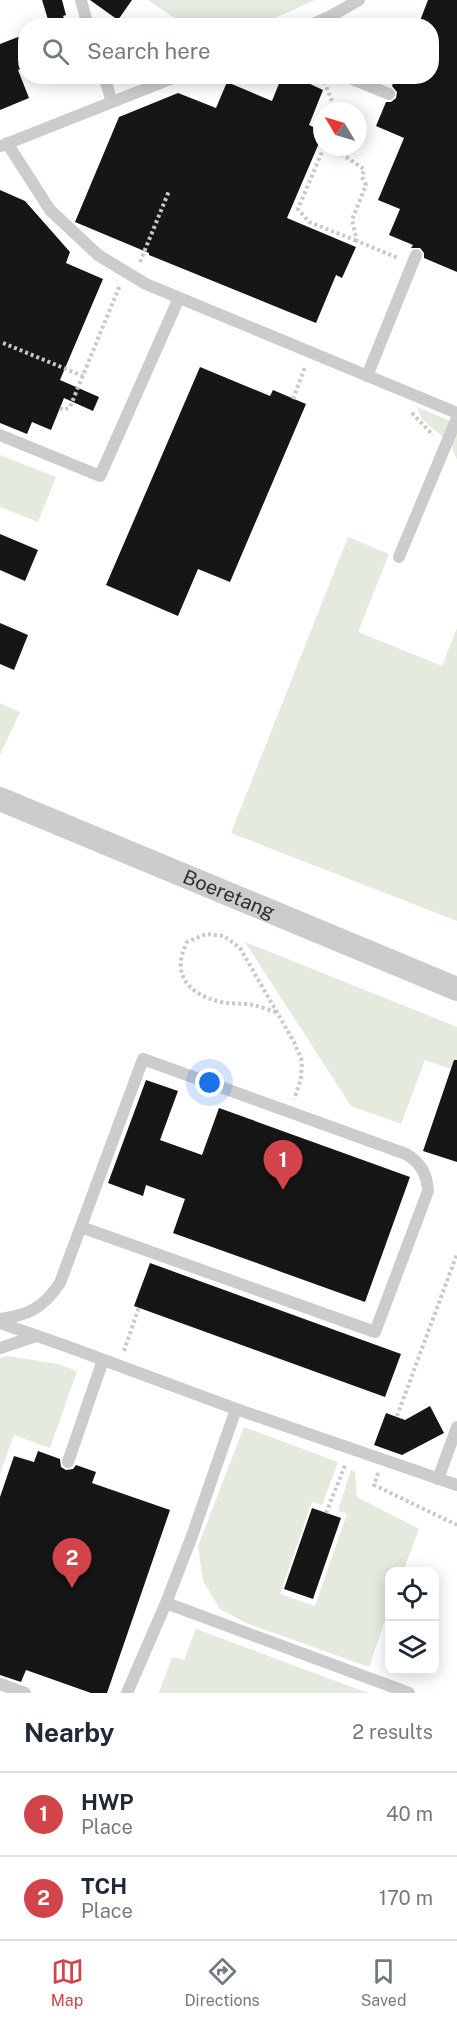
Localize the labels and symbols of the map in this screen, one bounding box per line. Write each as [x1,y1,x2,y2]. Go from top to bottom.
north arrow [313,102,367,156]
street label: Boeretang [179,864,279,924]
your location [195,1068,224,1097]
pin: 1 [264,1140,302,1190]
pin: 2 [52,1538,92,1588]

